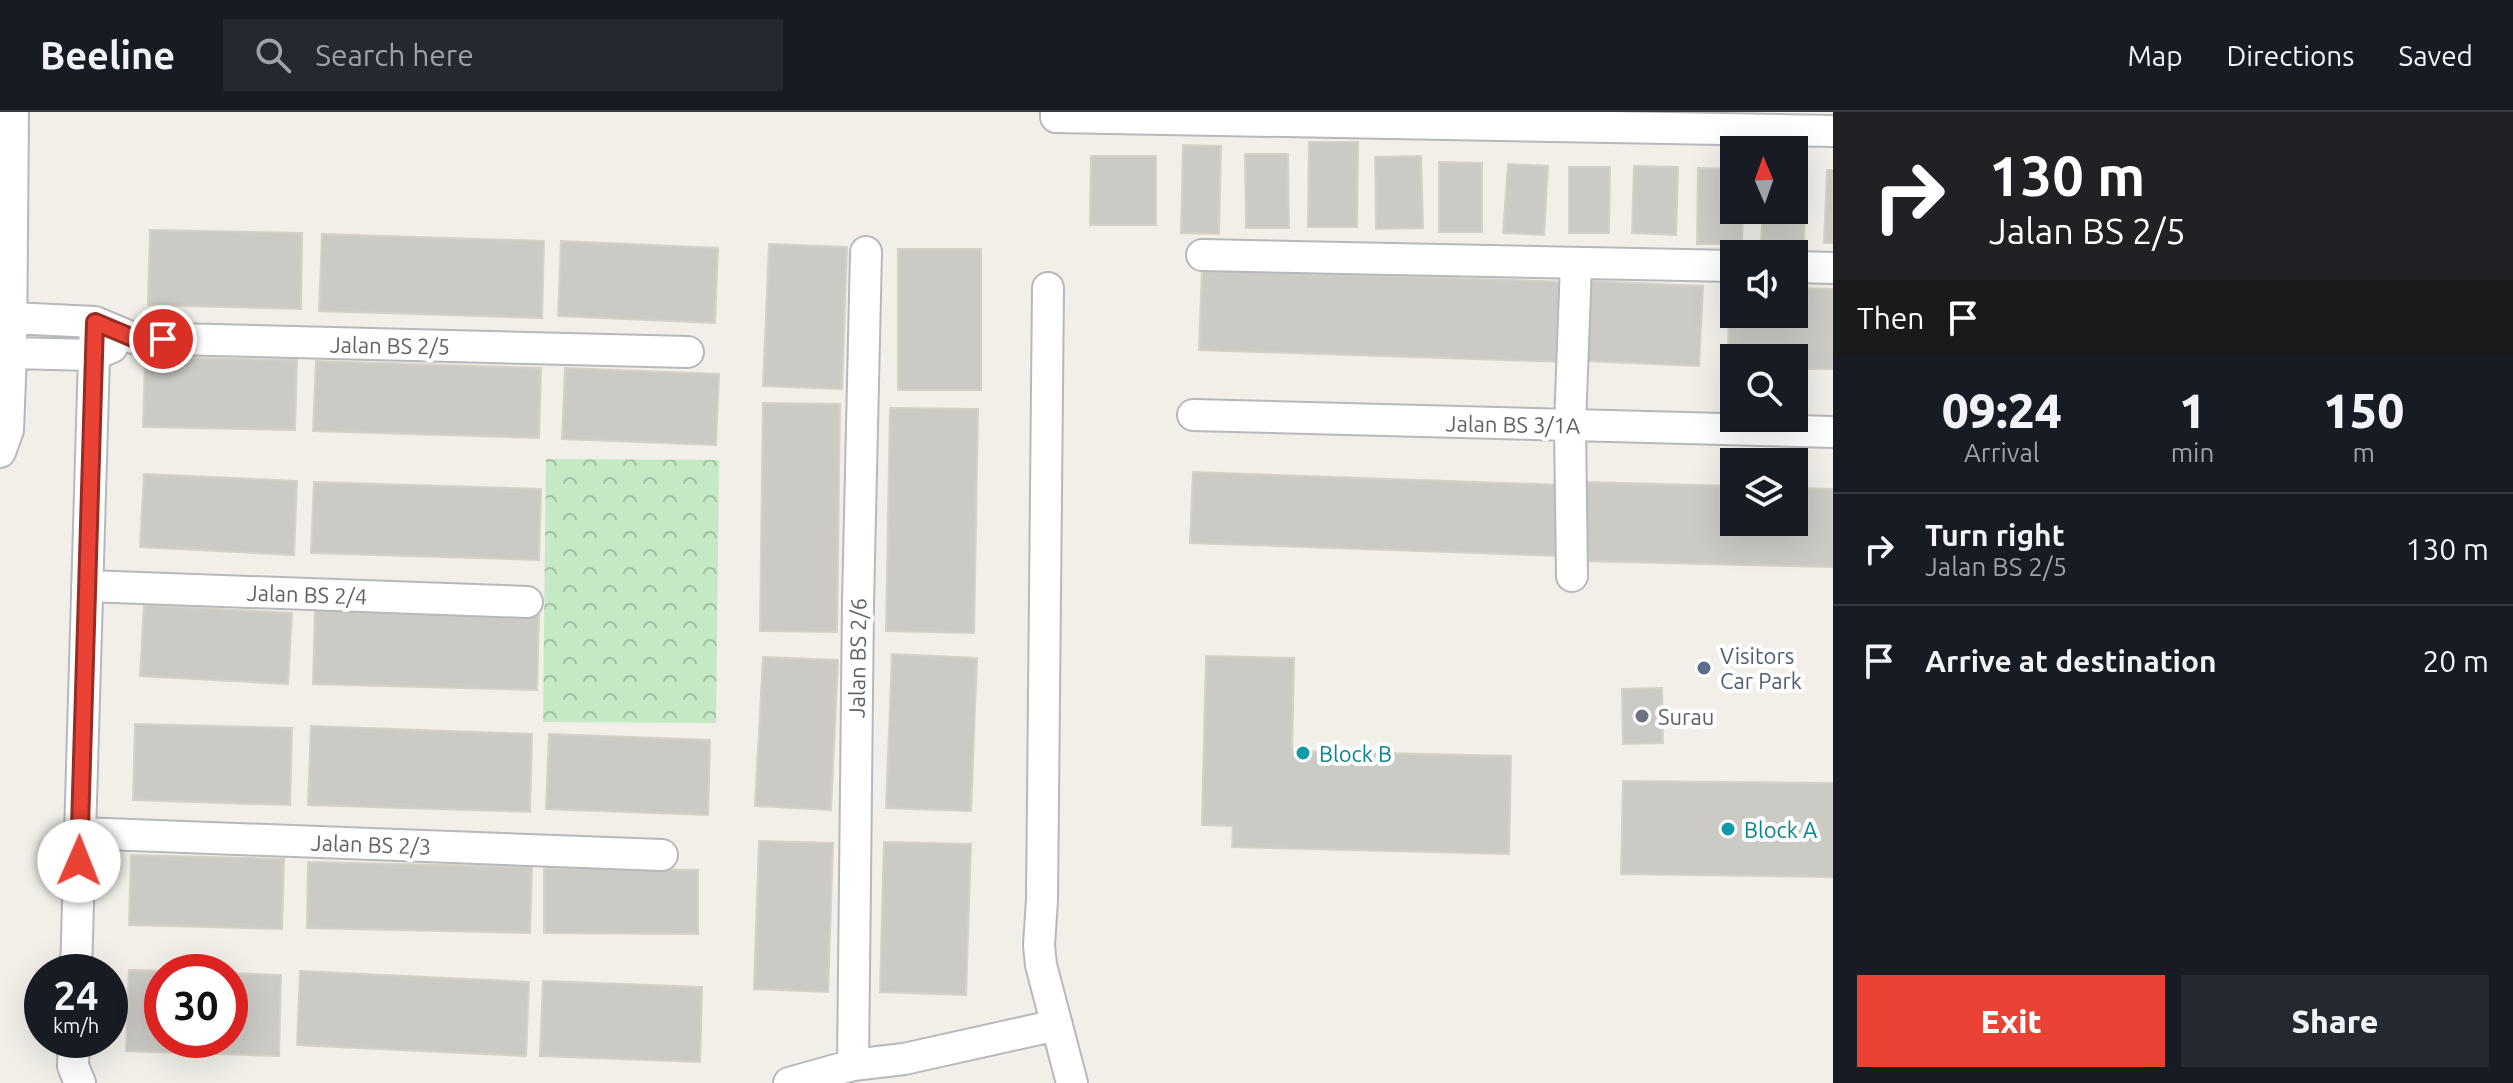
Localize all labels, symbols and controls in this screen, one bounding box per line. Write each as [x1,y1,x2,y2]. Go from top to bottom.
search box [223,19,783,91]
icon: search [251,33,295,77]
text: Beeline [40,34,175,76]
text: Search here [315,38,474,72]
text: Map [2127,40,2183,71]
text: Directions [2227,40,2354,71]
text: Saved [2398,40,2473,71]
north arrow [1720,136,1808,224]
map controls [1720,136,1808,536]
icon: right [1857,144,1961,248]
text: 130 m [1989,144,2145,207]
text: Jalan BS 2/5 [1989,210,2186,251]
button: sound [1720,240,1808,328]
icon: arrive [1941,296,1985,340]
text: Then [1857,301,1925,335]
pin [129,305,197,373]
icon: arrive [141,317,185,361]
street label: Jalan BS 2/5 [330,331,450,359]
button: search [1720,344,1808,432]
text: 09:24 [1942,383,2062,437]
text: 1 [2179,383,2206,437]
text: 150 [2323,383,2404,437]
street label: Jalan BS 3/1A [1445,410,1581,438]
text: Arrival [1964,438,2040,467]
text: min [2171,438,2214,467]
text: m [2352,438,2375,467]
button: layers [1720,448,1808,536]
text: Turn right [1925,518,2065,552]
icon: right [1857,527,1901,571]
text: 130 m [2405,532,2489,566]
text: Jalan BS 2/5 [1925,552,2067,581]
street label: Jalan BS 2/4 [246,579,368,609]
street label: Jalan BS 2/6 [843,598,871,718]
icon: arrive [1857,639,1901,683]
place label: Visitors Car Park [1720,643,1802,693]
text: Arrive at destination [1925,644,2217,678]
text: 20 m [2422,644,2489,678]
marker: Visitors Car Park [1695,659,1713,677]
place label: Surau [1658,704,1714,729]
marker: Surau [1633,707,1651,725]
place label: Block B [1319,741,1392,766]
marker: Block B [1294,744,1312,762]
place label: Block A [1744,817,1818,842]
position arrow [37,819,121,903]
marker: Block A [1719,820,1737,838]
street label: Jalan BS 2/3 [310,829,432,859]
speed limit sign: 30 [144,954,248,1058]
text: 24 [53,973,99,1018]
button: Exit [1857,975,2165,1067]
button: Share [2181,975,2489,1067]
text: km/h [53,1014,99,1037]

